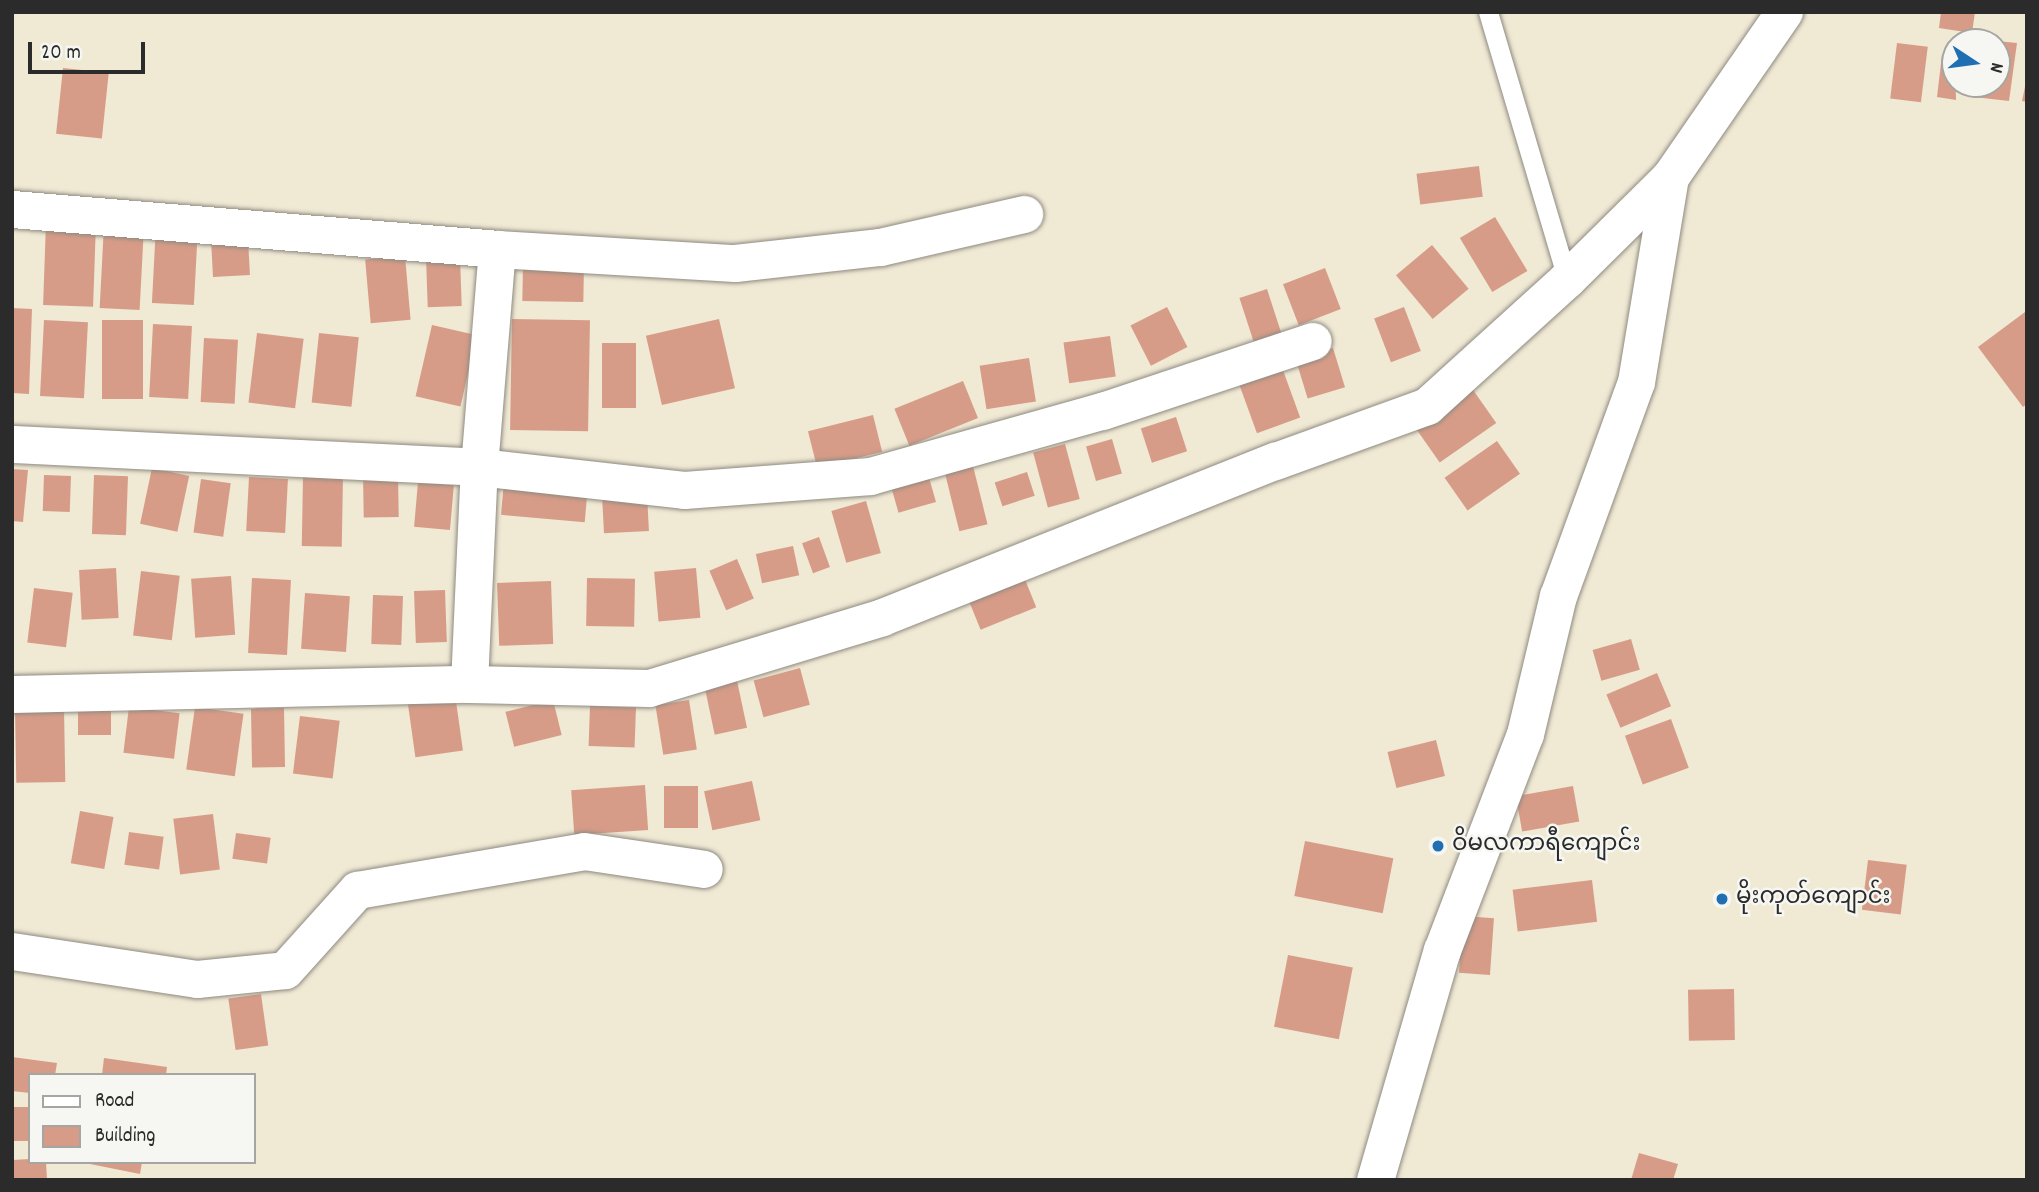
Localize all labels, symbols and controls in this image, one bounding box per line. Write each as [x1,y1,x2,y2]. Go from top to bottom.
scale bar [32,28,149,72]
north arrow [1941,28,2011,98]
text: 20 m [41,39,81,69]
text: N [1981,60,2009,75]
place label: ဝိမလကာရီကျောင်း [1452,832,1640,860]
marker: ဝိမလကာရီကျောင်း [1430,838,1446,854]
place label: မိုးကုတ်ကျောင်း [1736,885,1891,913]
marker: မိုးကုတ်ကျောင်း [1714,891,1730,907]
legend [28,1073,256,1164]
text: Road [95,1087,134,1117]
text: Building [95,1122,155,1152]

